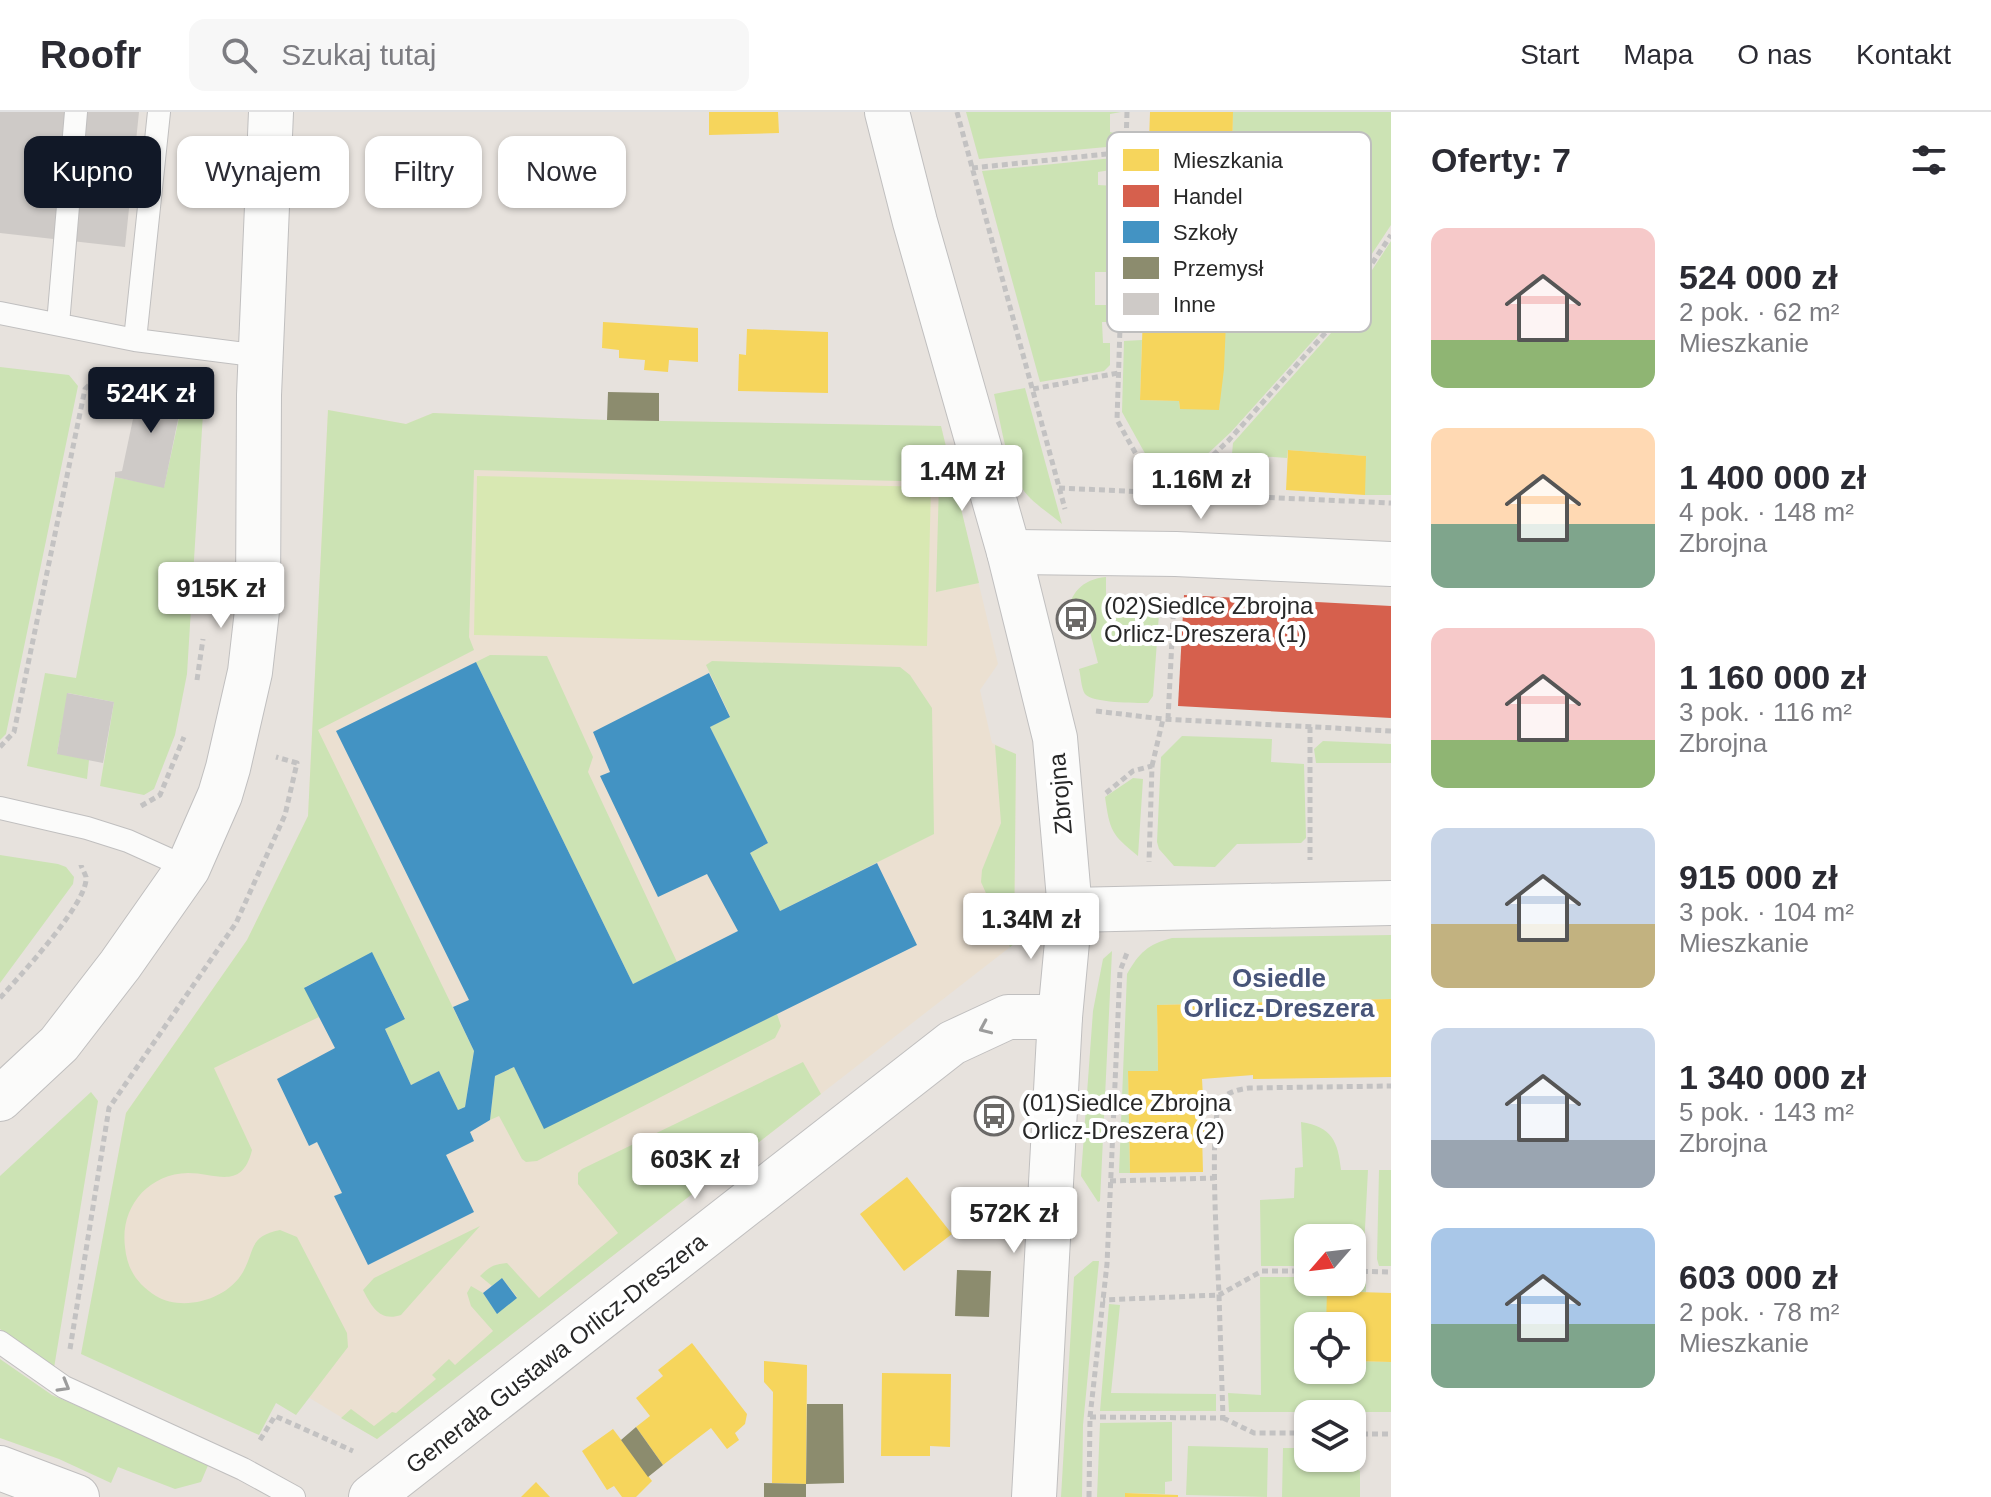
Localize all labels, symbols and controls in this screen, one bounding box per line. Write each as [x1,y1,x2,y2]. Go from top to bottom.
search box [189,19,749,91]
icon: search [217,33,261,77]
text: Roofr [40,34,141,76]
text: Szukaj tutaj [281,38,436,71]
text: Start [1520,39,1579,70]
text: Mapa [1623,39,1693,70]
text: O nas [1737,39,1812,70]
text: Kontakt [1856,39,1951,70]
legend [1107,132,1371,332]
chip: Kupno [24,136,161,208]
chip: Wynajem [177,136,349,208]
chip: Filtry [365,136,482,208]
chip: Nowe [498,136,626,208]
icon: filters [1907,138,1951,182]
text: Oferty: 7 [1431,141,1571,179]
text: Mieszkania [1173,148,1284,173]
text: Handel [1173,184,1243,209]
text: Szkoły [1173,220,1238,245]
text: Przemysł [1173,256,1264,281]
text: 524 000 zł [1679,258,1838,296]
icon: home [1495,260,1591,356]
text: Inne [1173,292,1216,317]
text: 2 pok. · 62 m² [1679,297,1839,327]
text: Mieszkanie [1679,328,1809,358]
pin: 524K zł [77,367,225,435]
text: 524K zł [106,378,196,408]
pin: 1.4M zł [888,445,1036,513]
pin: 1.16M zł [1118,453,1284,521]
text: 1.4M zł [919,456,1005,486]
text: 1 400 000 zł [1679,458,1866,496]
icon: home [1495,460,1591,556]
text: 1.16M zł [1151,464,1251,494]
text: 4 pok. · 148 m² [1679,497,1854,527]
text: Zbrojna [1679,528,1767,558]
pin: 915K zł [147,562,295,630]
text: 915K zł [176,573,266,603]
place label: (02)Siedlce Zbrojna Orlicz-Dreszera (1) [1104,592,1314,647]
bus stop icon: (02)Siedlce Zbrojna Orlicz-Dreszera (1) [1055,598,1097,640]
text: 1 160 000 zł [1679,658,1866,696]
icon: home [1495,660,1591,756]
text: 3 pok. · 116 m² [1679,697,1852,727]
text: Zbrojna [1679,728,1767,758]
street label: Zbrojna [1043,752,1077,836]
text: 915 000 zł [1679,858,1838,896]
icon: home [1495,860,1591,956]
pin: 1.34M zł [948,893,1114,961]
text: 3 pok. · 104 m² [1679,897,1854,927]
text: 1.34M zł [981,904,1081,934]
text: Mieszkanie [1679,928,1809,958]
district label: Osiedle Orlicz-Dreszera [1184,963,1375,1023]
one-way arrow [979,1018,993,1034]
text: 1 340 000 zł [1679,1058,1866,1096]
icon: home [1495,1060,1591,1156]
place label: (01)Siedlce Zbrojna Orlicz-Dreszera (2) [1022,1089,1232,1144]
bus stop icon: (01)Siedlce Zbrojna Orlicz-Dreszera (2) [973,1095,1015,1137]
text: 5 pok. · 143 m² [1679,1097,1854,1127]
text: Zbrojna [1679,1128,1767,1158]
pin: 603K zł [621,1133,769,1201]
text: 603K zł [650,1144,740,1174]
pin: 572K zł [940,1187,1088,1255]
text: 572K zł [969,1198,1059,1228]
north arrow [1294,1224,1366,1296]
map controls [1294,1224,1366,1472]
street label: Generała Gustawa Orlicz-Dreszera [401,1227,712,1479]
text: 603 000 zł [1679,1258,1838,1296]
icon: home [1495,1260,1591,1356]
text: 2 pok. · 78 m² [1679,1297,1839,1327]
button: locate [1294,1312,1366,1384]
text: Mieszkanie [1679,1328,1809,1358]
one-way arrow [56,1376,70,1392]
button: layers [1294,1400,1366,1472]

